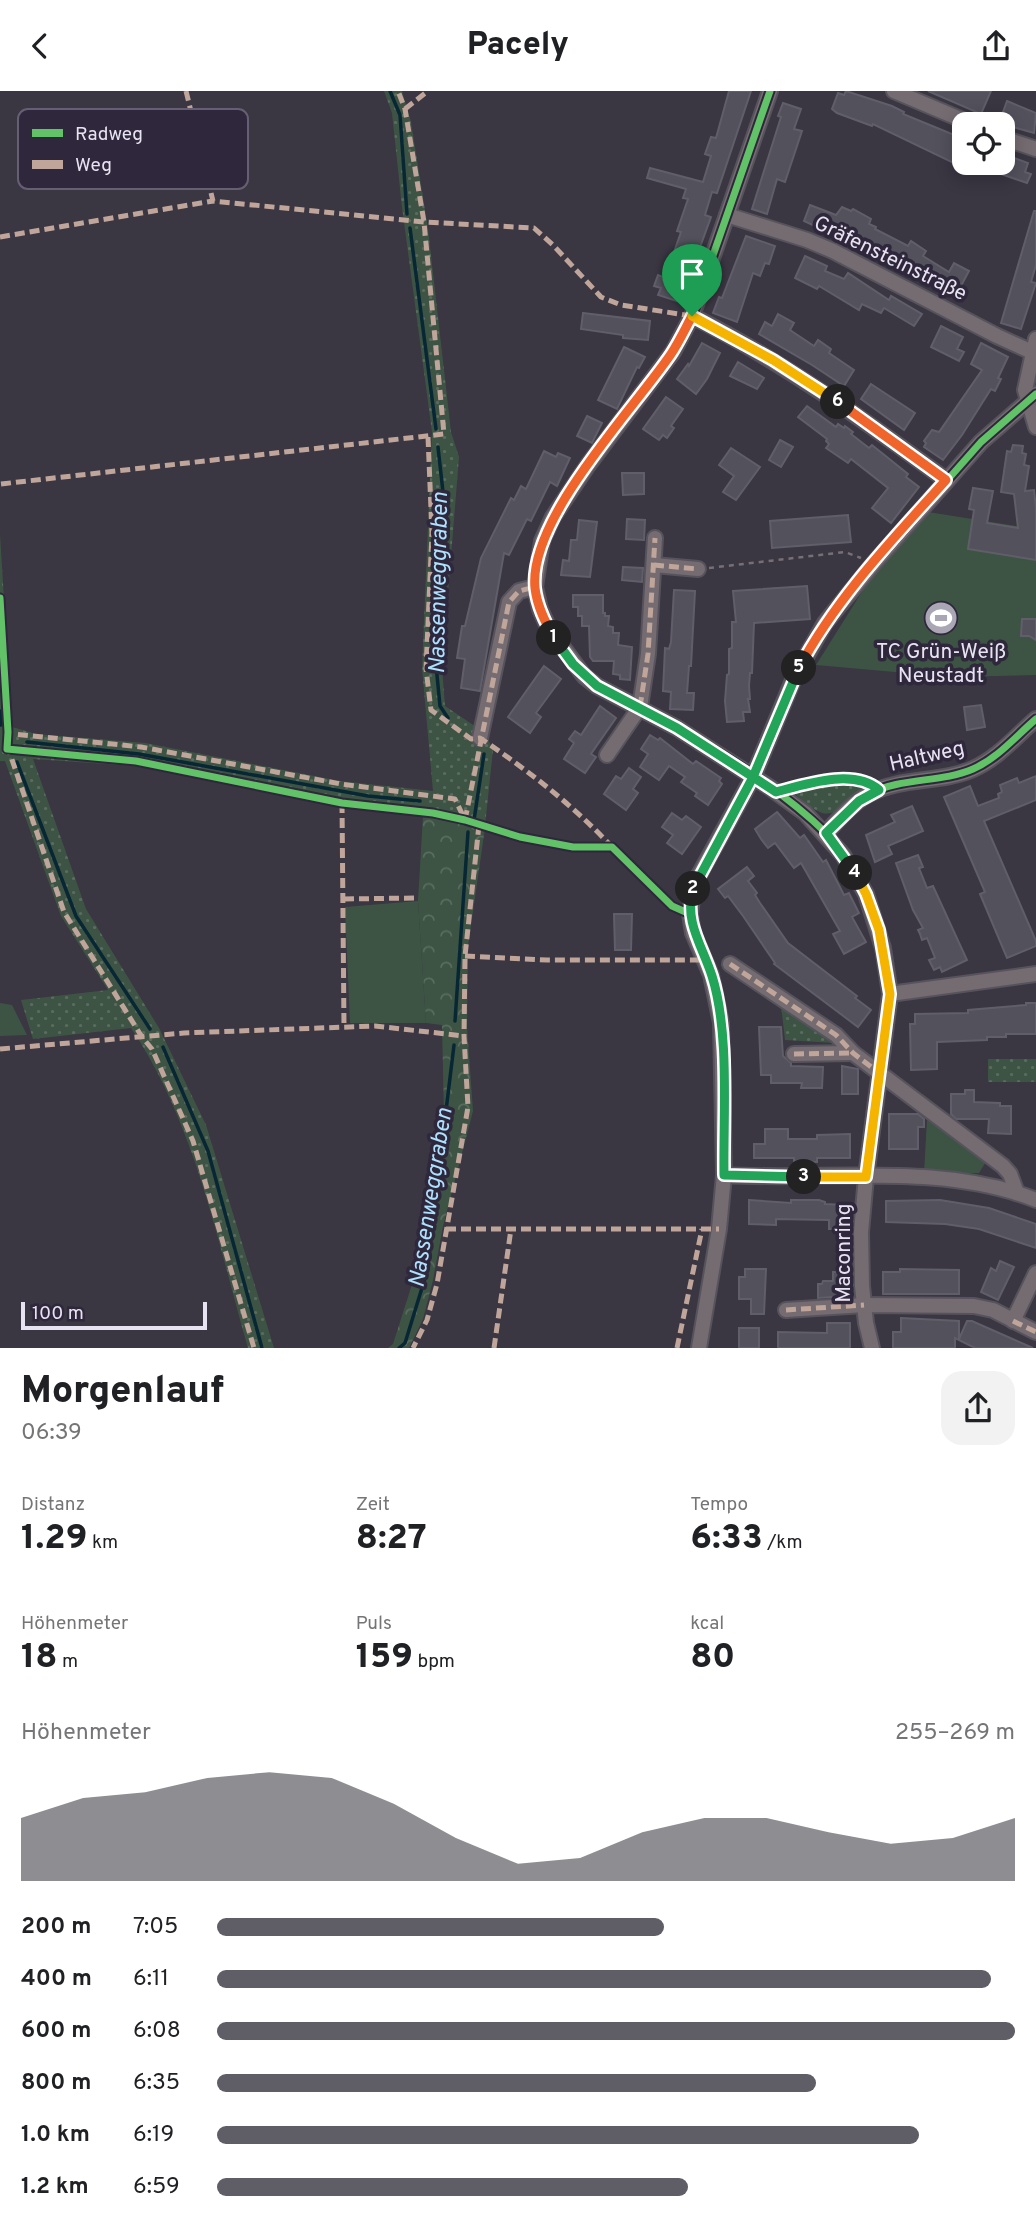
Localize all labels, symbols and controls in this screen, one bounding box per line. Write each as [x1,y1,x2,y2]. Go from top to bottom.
text: Pacely [467,26,569,66]
icon: back [21,27,59,65]
icon: share [977,27,1015,65]
legend [18,109,248,189]
map controls [952,112,1015,175]
button: locate [952,112,1015,175]
text: Radweg [75,123,143,147]
text: Weg [75,154,112,178]
street label: Gräfensteinstraße [809,210,971,308]
pin [662,244,722,316]
icon: arrive [673,255,711,293]
pin: 6 [820,385,856,419]
text: 6 [832,389,843,413]
water label: Nassenweggraben [424,491,456,674]
sports icon: TC Grün-Weiß Neustadt [922,599,960,637]
pin: 1 [536,621,572,655]
text: 1 [550,625,557,649]
place label: TC Grün-Weiß Neustadt [876,639,1006,690]
pin: 5 [782,651,816,685]
text: 5 [793,655,804,679]
street label: Haltweg [887,735,967,779]
pin: 4 [838,855,872,891]
text: 4 [848,860,861,884]
pin: 2 [676,871,710,907]
text: 2 [687,876,698,900]
water label: Nassenweggraben [403,1106,461,1290]
pin: 3 [786,1159,822,1195]
text: 3 [798,1164,809,1188]
street label: Maconring [831,1203,858,1303]
scale bar [21,1299,206,1331]
text: 100 m [32,1302,84,1326]
text: Morgenlauf [21,1368,224,1417]
button: share [941,1371,1015,1445]
text: 06:39 [21,1419,82,1448]
text: Distanz [21,1493,85,1517]
text: Zeit [356,1493,390,1517]
text: Tempo [690,1493,748,1517]
text: 1.29 [21,1517,87,1561]
text: 8:27 [356,1517,427,1561]
text: 6:33 [690,1517,763,1561]
text: km [87,1531,118,1555]
text: /km [763,1531,803,1555]
text: Höhenmeter [21,1612,128,1636]
text: Puls [356,1612,392,1636]
text: kcal [690,1612,724,1636]
text: 18 [21,1636,58,1680]
text: 159 [356,1636,413,1680]
text: 80 [690,1636,735,1680]
text: m [58,1650,78,1674]
text: bpm [413,1650,455,1674]
text: Höhenmeter [21,1719,151,1748]
text: 255–269 m [895,1719,1015,1748]
text: 200 m [21,1913,91,1942]
text: 7:05 [133,1913,178,1942]
text: 400 m [21,1965,92,1994]
text: 6:11 [133,1965,169,1994]
text: 600 m [21,2017,91,2046]
text: 6:08 [133,2017,181,2046]
text: 800 m [21,2069,91,2098]
text: 6:35 [133,2069,180,2098]
text: 1.0 km [21,2121,90,2150]
text: 6:19 [133,2121,174,2150]
text: 1.2 km [21,2173,89,2202]
text: 6:59 [133,2173,180,2202]

